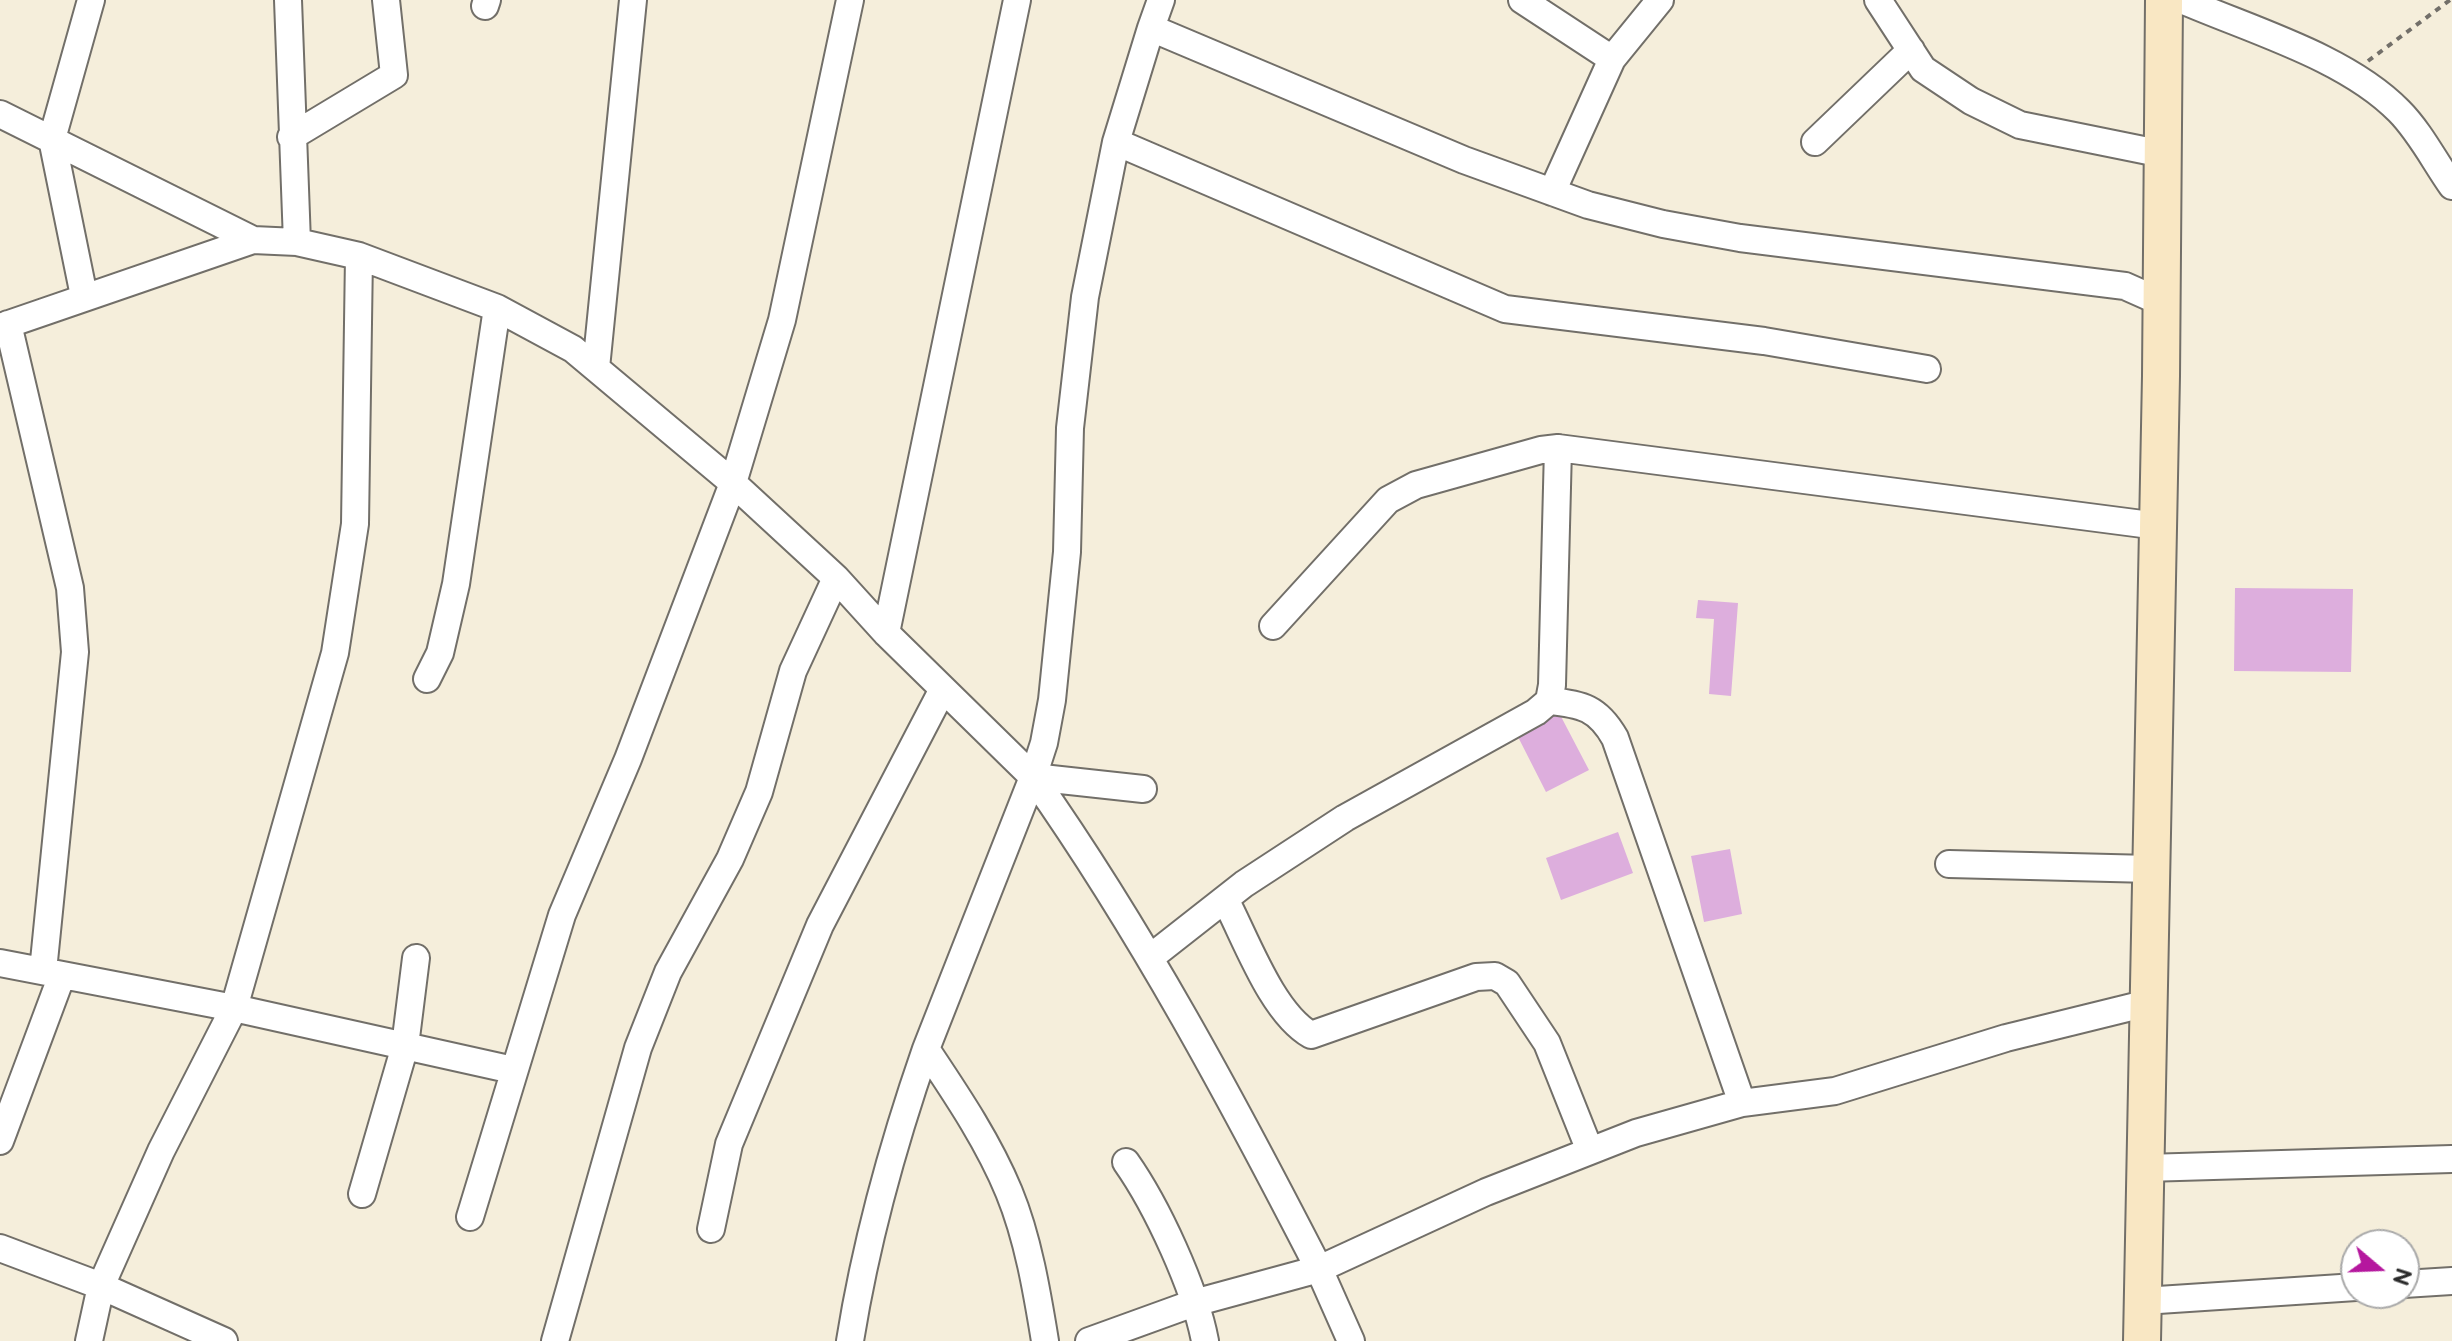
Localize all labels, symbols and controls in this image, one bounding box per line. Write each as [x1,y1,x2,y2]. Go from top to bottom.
north arrow [2340,1229,2420,1309]
text: N [2386,1264,2417,1289]

